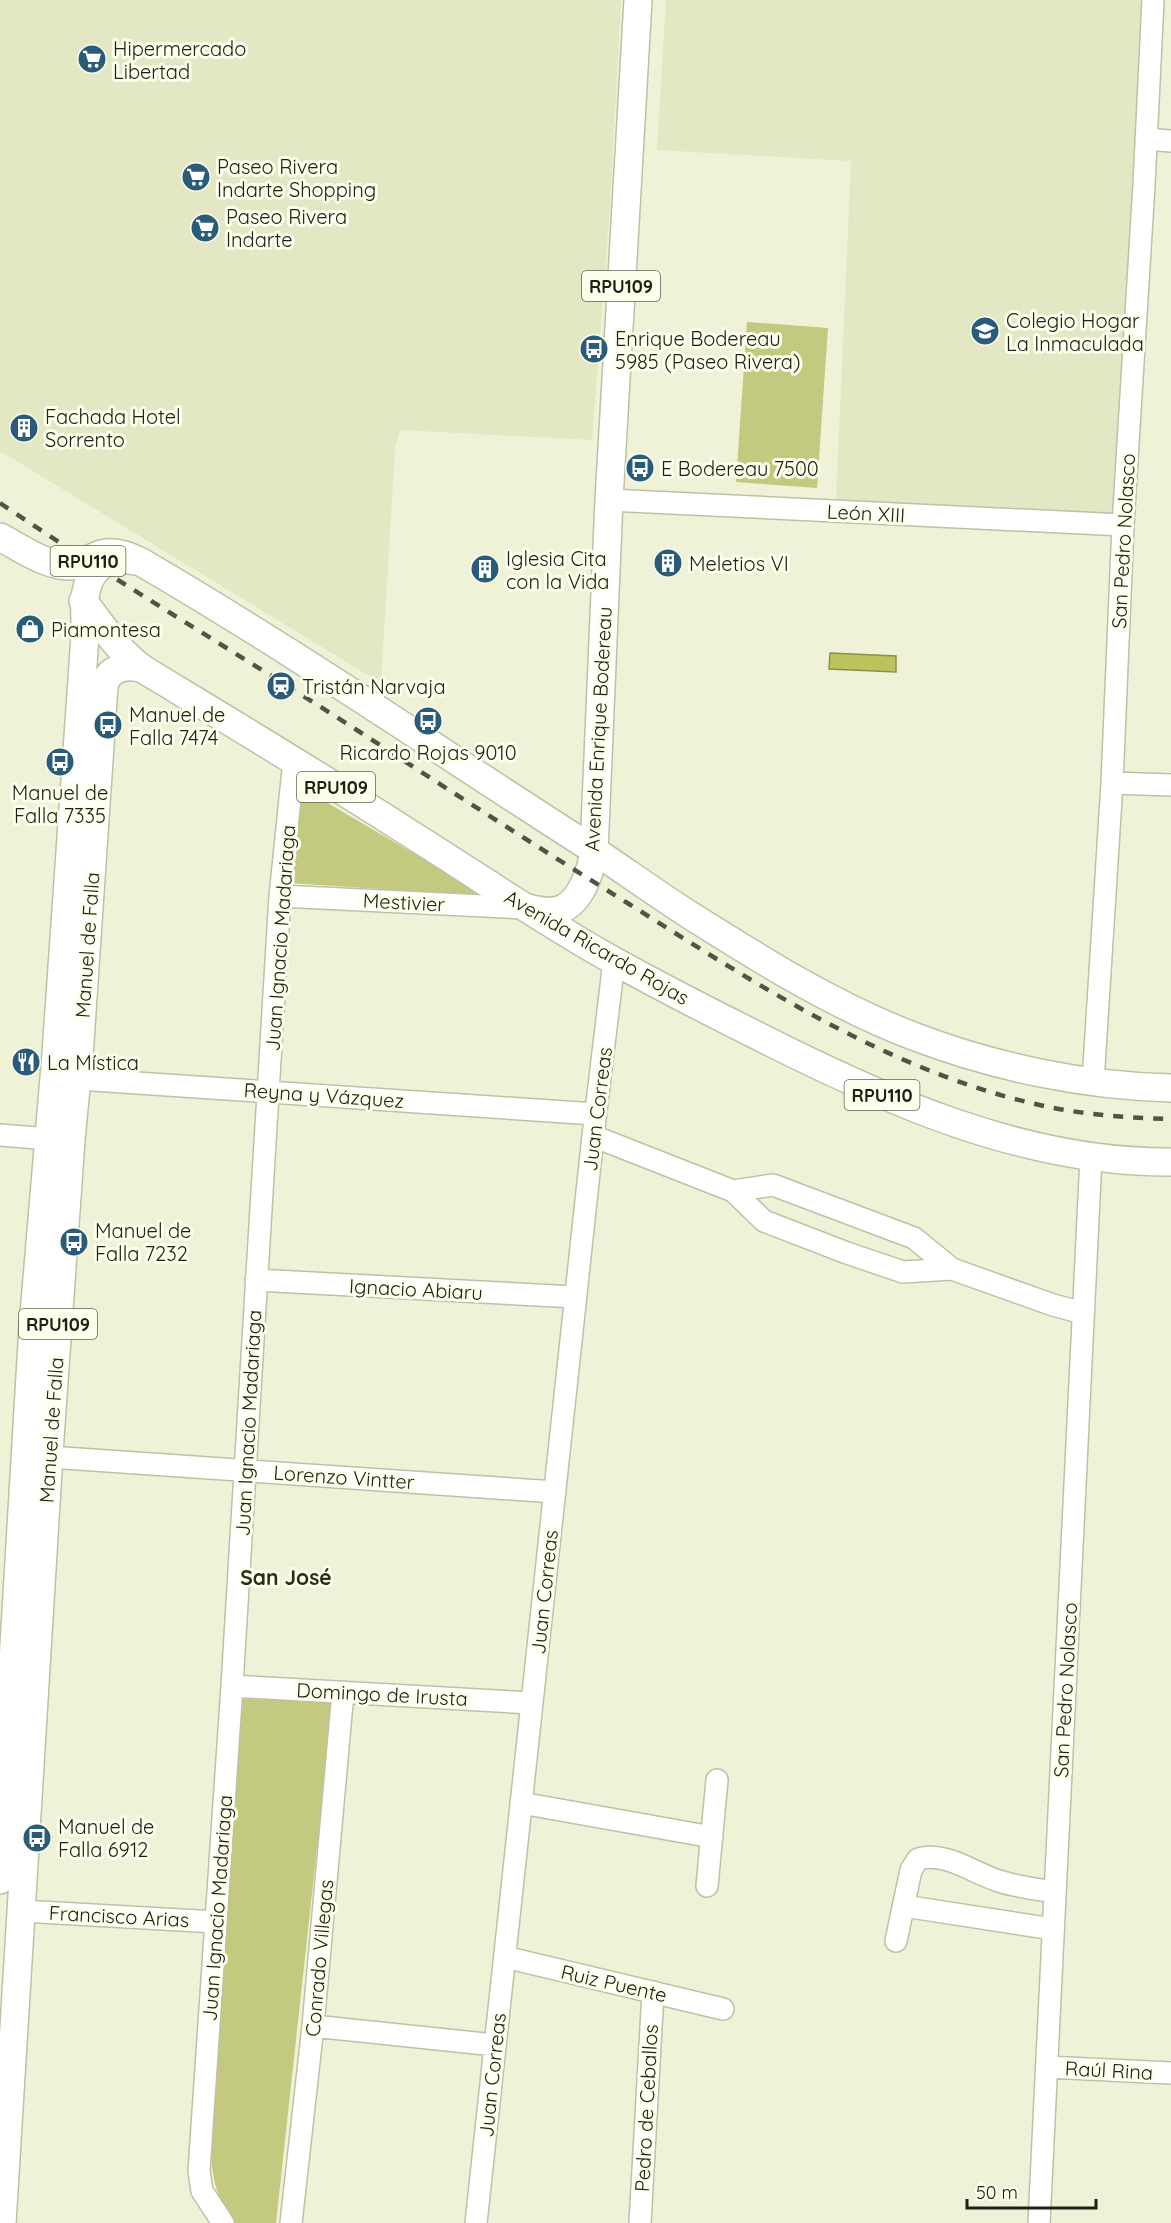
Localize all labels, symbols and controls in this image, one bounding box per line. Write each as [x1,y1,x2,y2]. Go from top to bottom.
place label: Hipermercado Libertad [113,36,246,84]
supermarket icon: Hipermercado Libertad [76,43,108,75]
place label: Paseo Rivera Indarte Shopping [217,154,376,202]
supermarket icon: Paseo Rivera Indarte Shopping [180,161,212,193]
place label: Paseo Rivera Indarte [226,204,347,252]
supermarket icon: Paseo Rivera Indarte [189,212,221,244]
road number: RPU109 [582,271,660,301]
place label: Colegio Hogar La Inmaculada [1006,308,1144,356]
school or university icon: Colegio Hogar La Inmaculada [969,315,1001,347]
place label: Enrique Bodereau 5985 (Paseo Rivera) [615,326,800,374]
bus stop icon: Enrique Bodereau 5985 (Paseo Rivera) [578,333,610,365]
place label: Fachada Hotel Sorrento [45,404,181,452]
building icon: Fachada Hotel Sorrento [8,412,40,444]
bus stop icon: E Bodereau 7500 [624,452,656,484]
street label: San Pedro Nolasco [1106,453,1140,629]
place label: E Bodereau 7500 [661,456,819,481]
street label: León XIII [826,498,906,528]
road number: RPU110 [50,546,125,576]
place label: Iglesia Cita con la Vida [506,546,609,594]
building icon: Meletios VI [652,547,684,579]
place label: Meletios VI [689,551,789,576]
building icon: Iglesia Cita con la Vida [469,553,501,585]
street label: Avenida Enrique Bodereau [579,606,617,852]
shop icon: Piamontesa [14,613,46,645]
place label: Piamontesa [51,617,161,642]
station icon: Tristán Narvaja [265,670,297,702]
place label: Tristán Narvaja [302,674,446,699]
place label: Manuel de Falla 7474 [129,702,225,750]
bus stop icon: Ricardo Rojas 9010 [412,705,444,737]
bus stop icon: Manuel de Falla 7474 [92,709,124,741]
place label: Ricardo Rojas 9010 [339,740,517,765]
bus stop icon: Manuel de Falla 7335 [44,746,76,778]
road number: RPU109 [297,772,375,802]
place label: Manuel de Falla 7335 [12,780,108,828]
street label: Juan Ignacio Madariaga [260,824,300,1052]
street label: Manuel de Falla [69,871,105,1019]
street label: Avenida Ricardo Rojas [500,884,694,1010]
street label: Mestivier [362,887,446,917]
street label: Juan Correas [577,1045,617,1173]
restaurant icon: La Mística [10,1046,42,1078]
place label: La Mística [47,1050,139,1075]
street label: Reyna y Vázquez [243,1077,405,1113]
road number: RPU110 [844,1080,920,1110]
place label: Manuel de Falla 7232 [95,1218,191,1266]
bus stop icon: Manuel de Falla 7232 [58,1226,90,1258]
street label: Ignacio Abiaru [348,1273,484,1305]
road number: RPU109 [19,1309,97,1339]
street label: Juan Ignacio Madariaga [230,1309,266,1537]
street label: Manuel de Falla [33,1356,69,1504]
street label: Lorenzo Vintter [273,1460,416,1494]
street label: Juan Correas [525,1529,563,1655]
district label: San José [240,1564,332,1590]
street label: San Pedro Nolasco [1048,1602,1082,1778]
street label: Domingo de Irusta [296,1677,468,1711]
street label: Juan Ignacio Madariaga [197,1794,237,2022]
place label: Manuel de Falla 6912 [58,1814,154,1862]
bus stop icon: Manuel de Falla 6912 [21,1822,53,1854]
street label: Conrado Villegas [300,1878,338,2038]
street label: Francisco Arias [48,1900,190,1932]
street label: Ruiz Puente [559,1959,669,2007]
street label: Juan Correas [473,2012,511,2138]
street label: Pedro de Ceballos [629,2024,663,2192]
street label: Raúl Rina [1064,2055,1154,2085]
scale bar [967,2172,1096,2210]
text: 50 m [976,2181,1018,2204]

